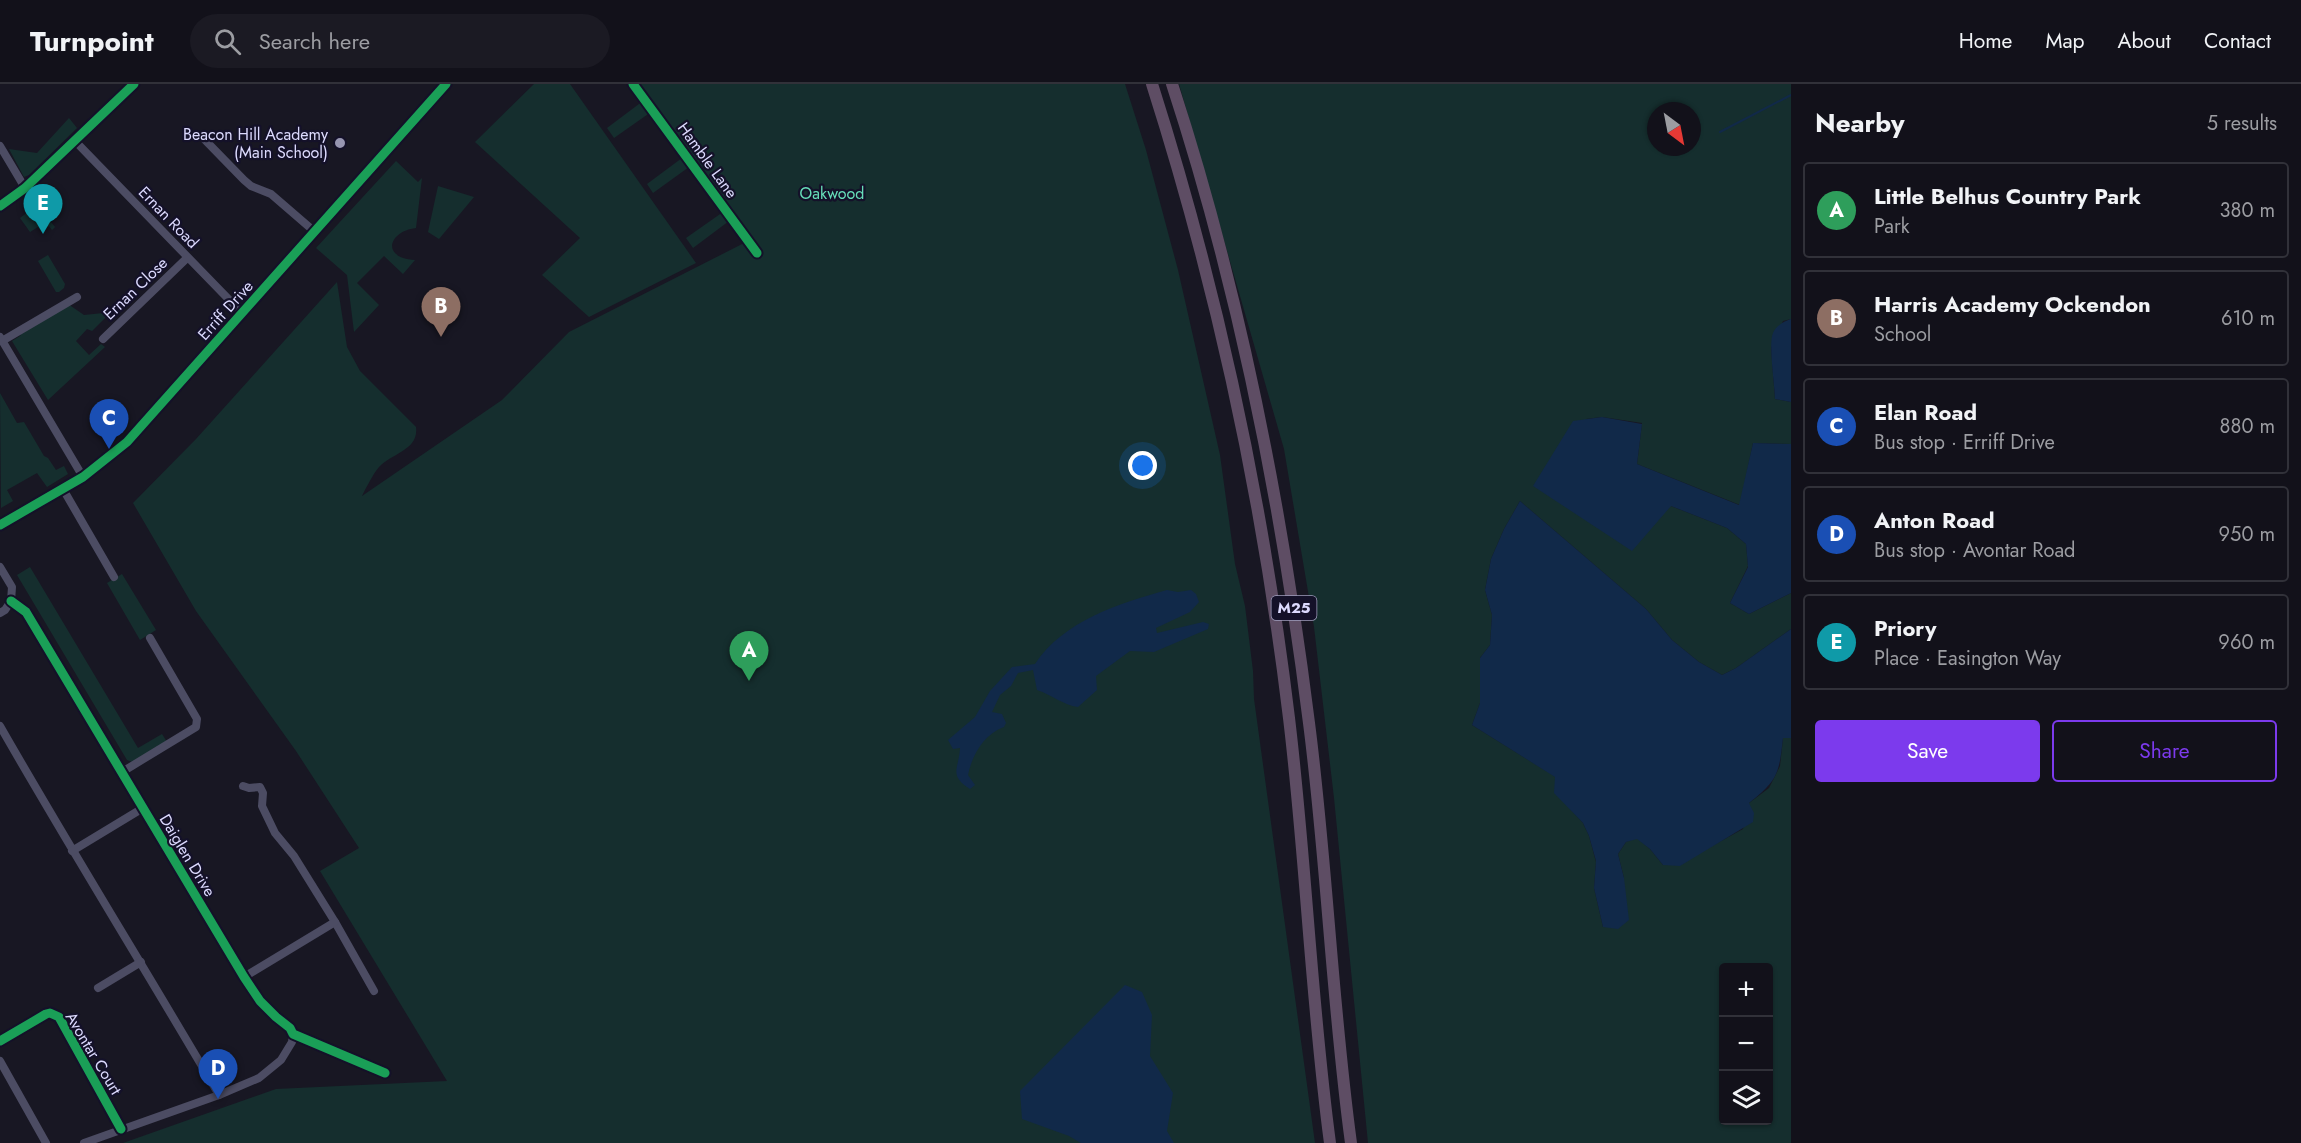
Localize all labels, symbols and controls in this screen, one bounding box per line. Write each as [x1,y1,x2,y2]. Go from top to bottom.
search box [190,14,610,68]
text: Turnpoint [30,21,154,62]
icon: search [211,25,244,58]
text: Search here [259,25,370,57]
text: Home [1959,26,2012,56]
text: Map [2045,26,2085,56]
text: About [2118,26,2171,56]
text: Contact [2204,26,2271,56]
north arrow [1647,102,1701,156]
text: Nearby [1815,104,1904,142]
text: 5 results [2207,109,2277,138]
street label: Hamble Lane [672,118,743,203]
place label: Beacon Hill Academy (Main School) [183,123,329,164]
marker: Beacon Hill Academy (Main School) [333,136,347,150]
text: Little Belhus Country Park [1874,180,2141,212]
street label: Ernan Road [133,181,204,253]
park label: Oakwood [800,182,864,205]
pin: E [24,184,63,234]
text: A [1829,196,1844,225]
text: 380 m [2220,196,2275,225]
text: Park [1874,212,1910,241]
street label: Ernan Close [98,252,173,325]
street label: Erriff Drive [192,275,258,345]
pin: B [422,288,460,337]
text: Harris Academy Ockendon [1874,288,2151,320]
text: B [1830,304,1843,333]
text: 610 m [2221,304,2275,333]
text: School [1874,320,1931,349]
text: Elan Road [1874,396,1977,428]
pin: C [90,400,128,449]
text: C [1829,412,1844,441]
text: 880 m [2220,412,2275,441]
text: Bus stop · Erriff Drive [1874,428,2055,457]
your location [1128,451,1157,480]
text: Anton Road [1874,504,1995,536]
text: D [1829,520,1844,549]
text: 950 m [2219,520,2275,549]
text: Bus stop · Avontar Road [1874,536,2075,565]
road number: M25 [1272,596,1316,620]
text: Priory [1874,612,1937,644]
text: E [1830,628,1843,657]
text: 960 m [2218,628,2275,657]
pin: A [730,632,768,681]
text: Place · Easington Way [1874,644,2061,673]
button: Save [1815,720,2040,782]
button: Share [2052,720,2277,782]
street label: Daiglen Drive [154,810,221,901]
map controls [1719,963,1773,1125]
button: + [1719,963,1773,1017]
street label: Avontar Court [60,1007,127,1099]
button: − [1719,1017,1773,1071]
pin: D [198,1050,238,1099]
button: layers [1719,1071,1773,1125]

